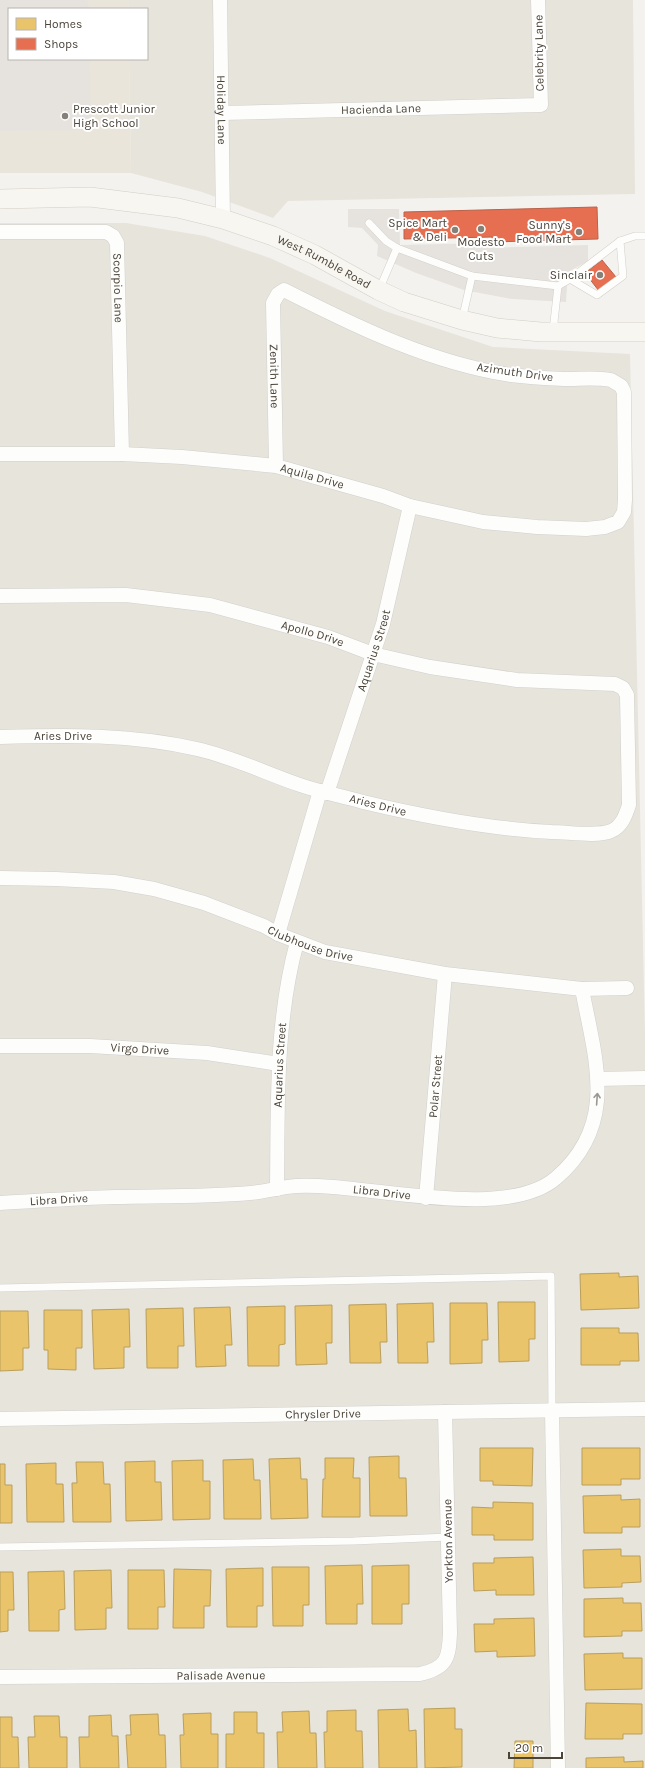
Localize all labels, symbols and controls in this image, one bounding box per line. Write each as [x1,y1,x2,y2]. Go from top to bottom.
legend [8,8,148,60]
street label: Celebrity Lane [531,15,547,91]
text: Homes [44,17,82,31]
text: Shops [44,37,78,51]
street label: Holiday Lane [214,75,229,145]
street label: Hacienda Lane [341,101,421,117]
place label: Prescott Junior High School [73,102,156,130]
marker: Prescott Junior High School [60,111,70,121]
place label: Spice Mart & Deli [388,216,447,244]
place label: Sunny's Food Mart [516,218,571,246]
marker: Modesto Cuts [476,224,486,234]
marker: Spice Mart & Deli [450,225,460,235]
marker: Sunny's Food Mart [574,227,584,237]
street label: West Rumble Road [275,232,373,292]
place label: Modesto Cuts [457,235,505,263]
street label: Scorpio Lane [110,253,126,323]
place label: Sinclair [550,268,593,282]
marker: Sinclair [595,270,605,280]
street label: Zenith Lane [267,344,282,408]
street label: Azimuth Drive [476,360,554,384]
street label: Aquila Drive [279,461,346,492]
street label: Aquarius Street [354,608,393,693]
street label: Apollo Drive [280,618,346,649]
street label: Aries Drive [34,729,92,743]
street label: Aries Drive [348,791,408,819]
street label: Clubhouse Drive [265,923,354,964]
street label: Aquarius Street [271,1021,289,1108]
street label: Virgo Drive [110,1040,170,1058]
street label: Polar Street [426,1054,445,1119]
one-way arrow [593,1093,600,1106]
street label: Libra Drive [352,1182,411,1202]
street label: Libra Drive [29,1191,88,1208]
street label: Chrysler Drive [285,1406,361,1422]
street label: Yorkton Avenue [440,1499,456,1583]
street label: Palisade Avenue [177,1668,265,1683]
scale bar [509,1734,562,1760]
text: 20 m [515,1741,543,1755]

